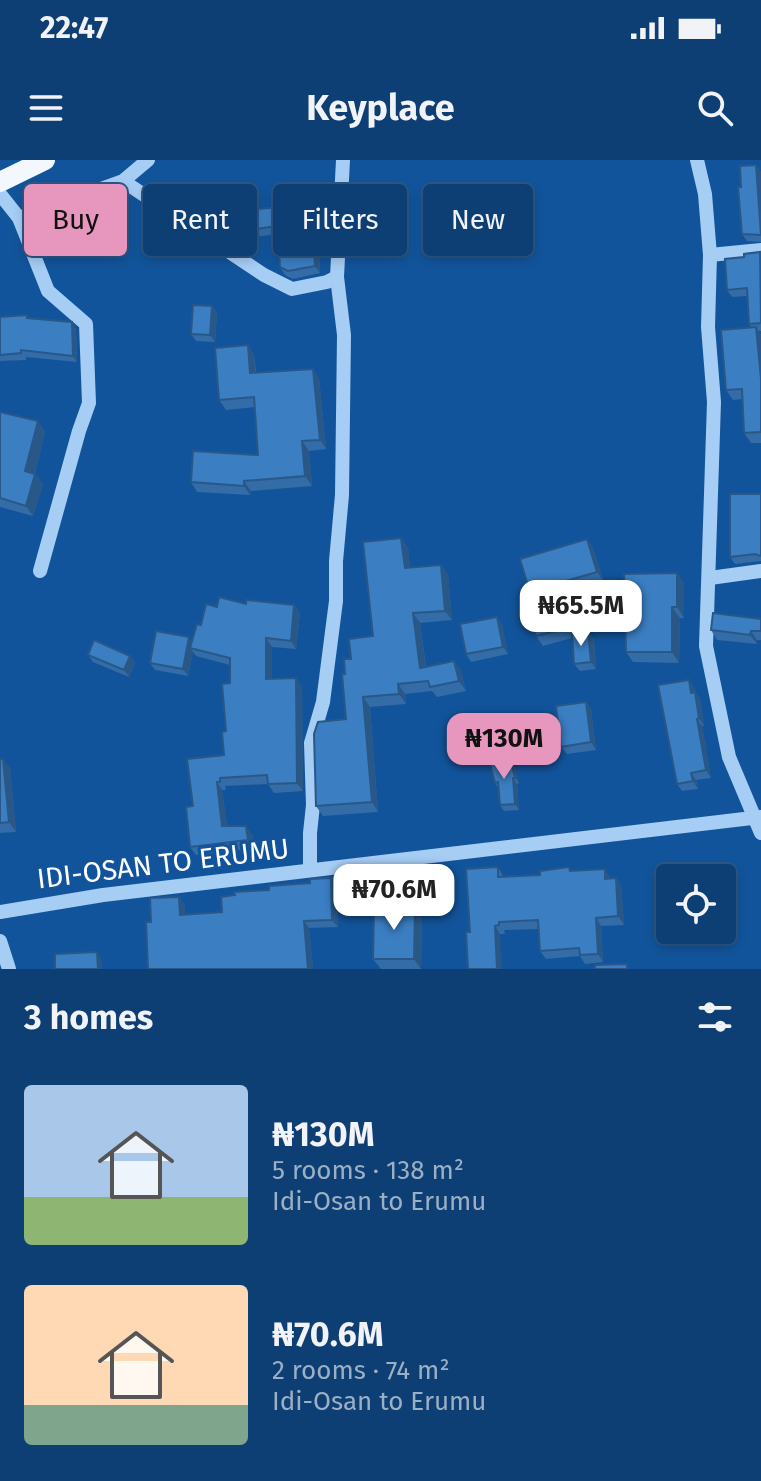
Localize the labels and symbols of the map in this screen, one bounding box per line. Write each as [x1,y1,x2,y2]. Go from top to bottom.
pin: ₦65.5M [516,580,646,648]
pin: ₦130M [448,713,560,781]
street label: IDI-OSAN TO ERUMU [35,832,291,895]
pin: ₦70.6M [329,864,459,932]

